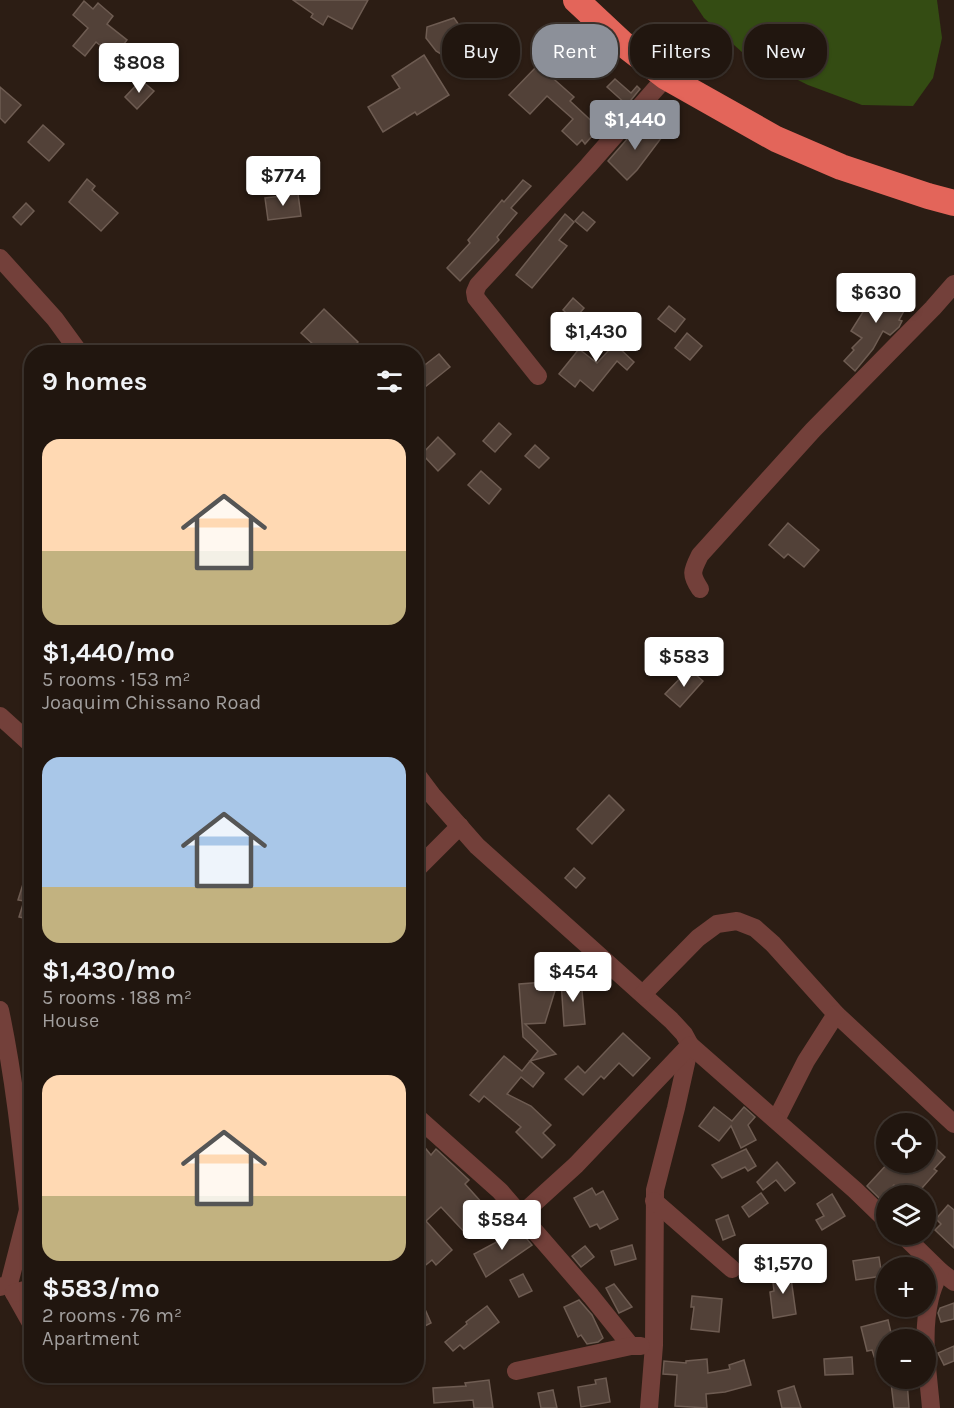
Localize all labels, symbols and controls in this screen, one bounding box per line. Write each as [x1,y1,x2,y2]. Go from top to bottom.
chip: Buy [442,24,520,78]
chip: Rent [532,24,618,78]
chip: Filters [630,24,732,78]
chip: New [744,24,827,78]
pin: $808 [103,43,175,94]
text: $808 [113,51,165,74]
pin: $1,440 [586,100,684,151]
text: $1,440 [604,108,666,131]
pin: $774 [247,156,319,207]
text: $774 [260,164,306,187]
pin: $630 [840,273,912,324]
text: $630 [850,281,902,304]
pin: $1,430 [547,312,645,363]
text: $1,430 [565,320,627,343]
icon: filters [373,365,406,398]
text: 9 homes [42,366,148,397]
icon: home [170,478,278,586]
text: $1,440/mo [42,637,175,668]
pin: $583 [648,637,720,688]
text: $583 [659,645,709,668]
text: 5 rooms · 153 m² [42,668,191,691]
text: Joaquim Chissano Road [42,691,261,714]
icon: home [170,796,278,904]
pin: $454 [537,952,609,1003]
text: $1,430/mo [42,955,176,986]
text: $454 [548,960,598,983]
text: 5 rooms · 188 m² [42,986,192,1009]
text: House [42,1009,99,1032]
map controls [876,1113,936,1389]
button: locate [876,1113,936,1173]
icon: home [170,1114,278,1222]
button: layers [876,1185,936,1245]
pin: $584 [466,1200,538,1251]
text: $584 [477,1208,527,1231]
pin: $1,570 [734,1244,832,1295]
text: $1,570 [753,1252,813,1275]
button: + [876,1257,936,1317]
text: $583/mo [42,1273,160,1304]
text: 2 rooms · 76 m² [42,1304,182,1327]
text: Apartment [42,1327,140,1350]
button: − [876,1329,936,1389]

